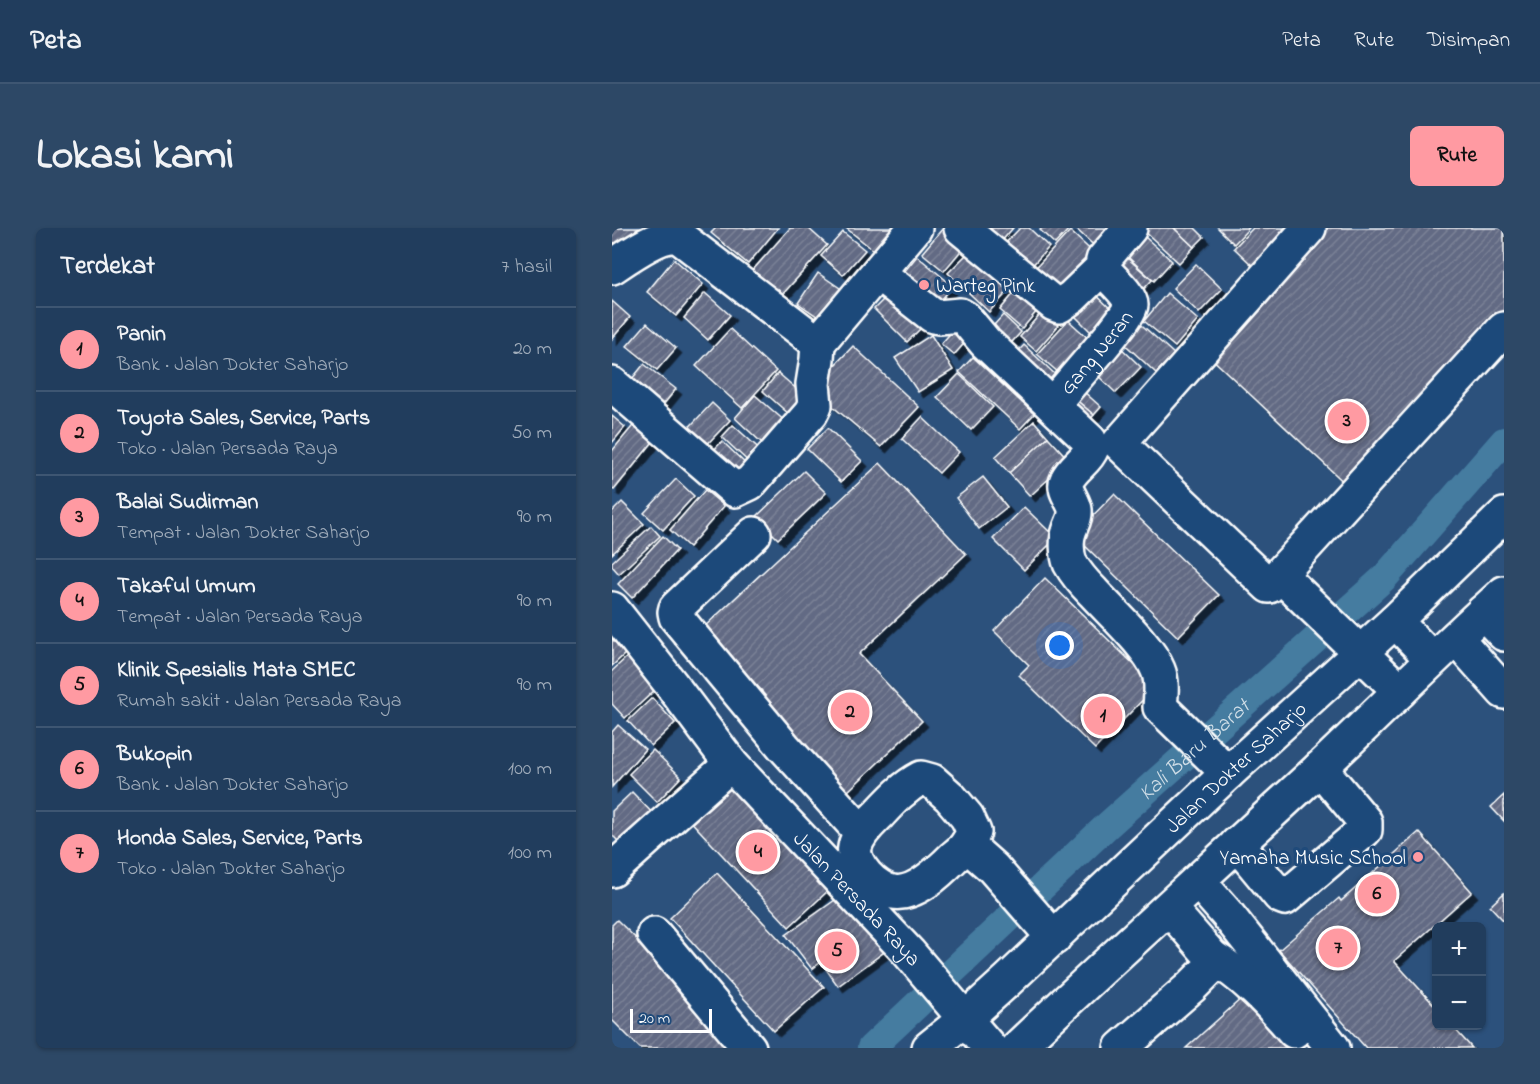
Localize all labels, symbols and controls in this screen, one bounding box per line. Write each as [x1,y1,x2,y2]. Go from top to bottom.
text: Peta [30,21,82,62]
text: Peta [1282,26,1321,56]
text: Rute [1354,26,1394,56]
text: Disimpan [1427,26,1510,56]
text: Lokasi kami [36,126,234,187]
button: Rute [1410,126,1504,186]
text: Terdekat [60,248,155,286]
text: 7 hasil [501,253,552,282]
place label: Warteg Pink [936,272,1036,304]
marker: Warteg Pink [917,278,931,292]
street label: Gang Neran [1054,305,1142,402]
text: Panin [117,319,166,351]
text: 1 [76,335,83,364]
text: 20 m [513,335,552,364]
text: Bank · Jalan Dokter Saharjo [117,351,348,380]
pin: 3 [1328,398,1366,444]
text: Toyota Sales, Service, Parts [117,403,370,435]
text: 2 [75,419,84,448]
text: 50 m [511,419,552,448]
text: Toko · Jalan Persada Raya [117,435,338,464]
text: Balai Sudirman [117,487,258,519]
text: 3 [75,503,84,532]
text: 90 m [517,503,552,532]
text: Tempat · Jalan Dokter Saharjo [117,519,370,548]
text: Takaful Umum [117,571,256,603]
text: 4 [75,587,84,616]
text: 90 m [517,587,552,616]
text: Tempat · Jalan Persada Raya [117,603,363,632]
your location [1045,631,1074,660]
text: Klinik Spesialis Mata SMEC [117,655,356,687]
text: 5 [74,671,85,700]
text: 90 m [517,671,552,700]
text: Rumah sakit · Jalan Persada Raya [117,687,402,716]
pin: 2 [830,690,870,734]
water label: Kali Baru Barat [1132,690,1260,809]
pin: 1 [1084,694,1122,738]
street label: Jalan Dokter Saharjo [1159,695,1314,841]
text: Bukopin [117,739,192,771]
text: 6 [75,755,84,784]
text: 100 m [508,755,552,784]
text: Bank · Jalan Dokter Saharjo [117,771,348,800]
text: Honda Sales, Service, Parts [117,823,363,855]
street label: Jalan Persada Raya [785,826,927,974]
pin: 4 [738,830,778,874]
text: 7 [75,839,84,868]
text: 100 m [508,839,552,868]
place label: Yamaha Music School [1220,844,1406,874]
marker: Yamaha Music School [1411,850,1425,864]
text: Toko · Jalan Dokter Saharjo [117,855,345,884]
pin: 6 [1358,872,1396,916]
map controls [1432,922,1486,1030]
button: + [1432,922,1486,976]
pin: 7 [1318,926,1358,970]
pin: 5 [818,928,856,974]
button: − [1432,976,1486,1030]
scale bar [630,1006,712,1034]
text: 20 m [639,1007,670,1031]

